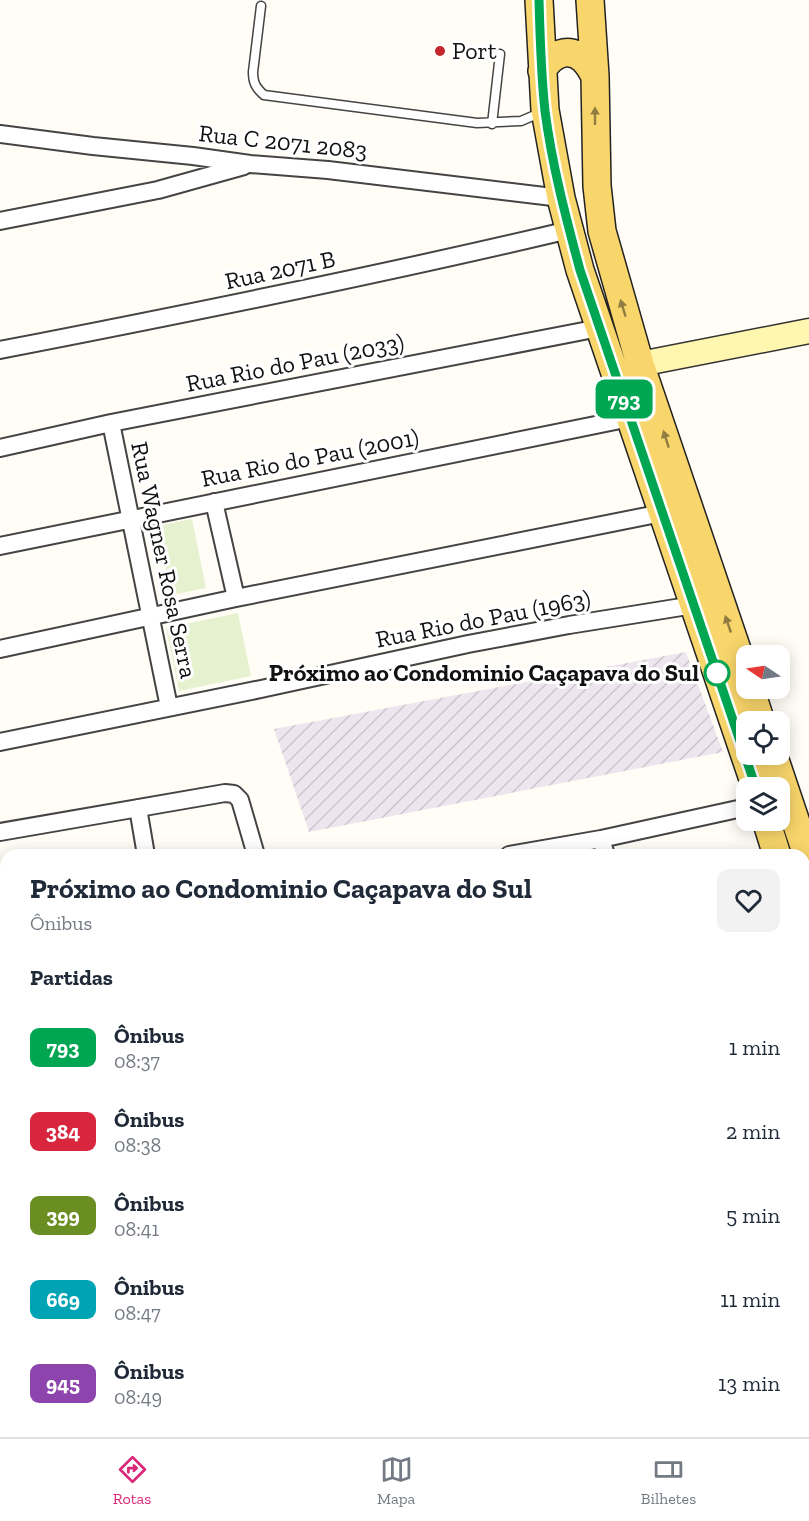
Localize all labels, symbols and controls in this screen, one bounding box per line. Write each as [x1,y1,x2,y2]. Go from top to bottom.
place label: Port [452,36,497,65]
marker: Port [433,44,447,58]
one-way arrow [590,107,600,126]
street label: Rua C 2071 2083 [197,118,369,165]
street label: Rua 2071 B [222,244,338,295]
one-way arrow [618,299,627,317]
street label: Rua Rio do Pau (2033) [183,327,406,398]
line badge: 793 [590,380,658,418]
text: 793 [608,387,640,412]
street label: Rua Rio do Pau (2001) [199,422,421,493]
one-way arrow [660,430,670,448]
street label: Rua Wagner Rosa Serra [125,439,204,681]
street label: Rua Rio do Pau (1963) [373,583,593,654]
one-way arrow [722,615,732,633]
north arrow [736,645,790,699]
map controls [736,645,790,831]
place label: Próximo ao Condominio Caçapava do Sul [269,658,699,687]
marker: Próximo ao Condominio Caçapava do Sul [704,660,730,686]
button: locate [736,711,790,765]
button: layers [736,777,790,831]
button: heart [717,869,780,932]
text: Próximo ao Condominio Caçapava do Sul [30,872,532,905]
text: Ônibus [30,911,92,935]
text: Partidas [30,964,113,991]
text: Ônibus [114,1022,184,1049]
text: 1 min [729,1034,780,1061]
text: 793 [47,1035,79,1060]
text: 08:37 [114,1049,160,1073]
text: Ônibus [114,1106,184,1133]
text: 2 min [726,1118,780,1145]
text: 384 [46,1119,80,1144]
text: 08:38 [114,1133,161,1157]
text: Ônibus [114,1190,184,1217]
text: 5 min [726,1202,780,1229]
text: 399 [46,1203,80,1228]
text: 08:41 [114,1217,159,1241]
text: Ônibus [114,1274,184,1301]
text: 11 min [720,1286,780,1313]
text: 669 [46,1287,80,1312]
text: 08:47 [114,1301,161,1325]
text: Ônibus [114,1358,184,1385]
text: 13 min [718,1370,780,1397]
text: 945 [46,1371,80,1396]
text: 08:49 [114,1385,162,1409]
tab: Rotas [113,1453,151,1508]
tab: Mapa [377,1453,415,1508]
tab: Bilhetes [641,1453,696,1508]

